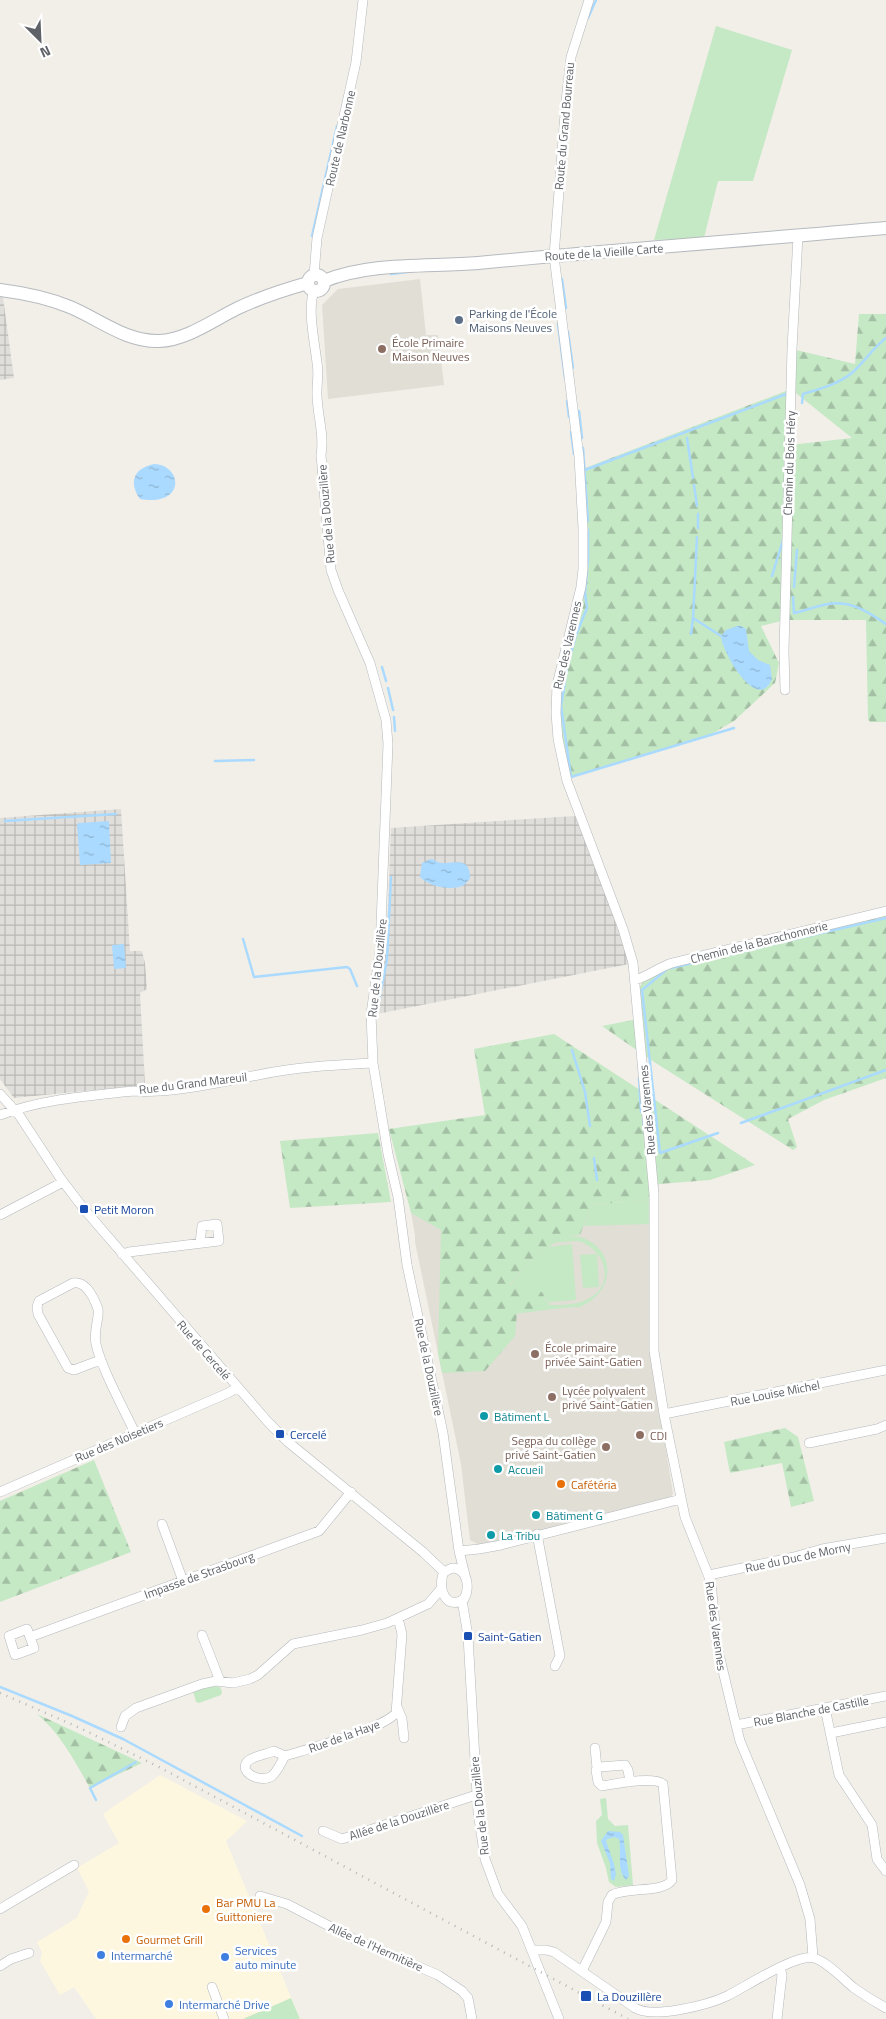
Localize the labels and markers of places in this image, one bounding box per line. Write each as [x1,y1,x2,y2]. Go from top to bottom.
place label: Parking de l'École Maisons Neuves [469,304,557,337]
marker: Parking de l'École Maisons Neuves [453,314,465,326]
place label: École Primaire Maison Neuves [392,333,470,366]
marker: École Primaire Maison Neuves [376,343,388,355]
place label: Petit Moron [94,1200,154,1219]
marker: Petit Moron [78,1203,90,1215]
place label: École primaire privée Saint-Gatien [545,1338,642,1371]
marker: École primaire privée Saint-Gatien [529,1348,541,1360]
place label: Lycée polyvalent privé Saint-Gatien [562,1381,653,1414]
marker: Lycée polyvalent privé Saint-Gatien [546,1391,558,1403]
place label: Bâtiment L [494,1407,550,1426]
marker: Bâtiment L [478,1410,490,1422]
place label: Cercelé [290,1425,327,1444]
place label: CDI [650,1426,667,1445]
marker: Cercelé [274,1428,286,1440]
marker: CDI [634,1429,646,1441]
place label: Segpa du collège privé Saint-Gatien [505,1431,596,1464]
marker: Segpa du collège privé Saint-Gatien [600,1441,612,1453]
place label: Accueil [508,1460,543,1479]
marker: Accueil [492,1463,504,1475]
place label: Cafétéria [571,1475,617,1494]
marker: Cafétéria [555,1478,567,1490]
place label: Bâtiment G [546,1506,603,1525]
marker: Bâtiment G [530,1509,542,1521]
place label: La Tribu [501,1526,540,1545]
marker: La Tribu [485,1529,497,1541]
place label: Saint-Gatien [478,1627,542,1646]
marker: Saint-Gatien [462,1630,474,1642]
place label: Bar PMU La Guittoniere [216,1893,276,1926]
marker: Bar PMU La Guittoniere [200,1903,212,1915]
place label: Gourmet Grill [136,1930,203,1949]
marker: Gourmet Grill [120,1933,132,1945]
place label: Services auto minute [235,1941,296,1974]
place label: Intermarché [111,1946,173,1965]
marker: Intermarché [95,1949,107,1961]
marker: Services auto minute [219,1951,231,1963]
place label: La Douzillère [597,1987,662,2006]
marker: La Douzillère [579,1989,593,2003]
place label: Intermarché Drive [179,1995,269,2014]
marker: Intermarché Drive [163,1998,175,2010]

